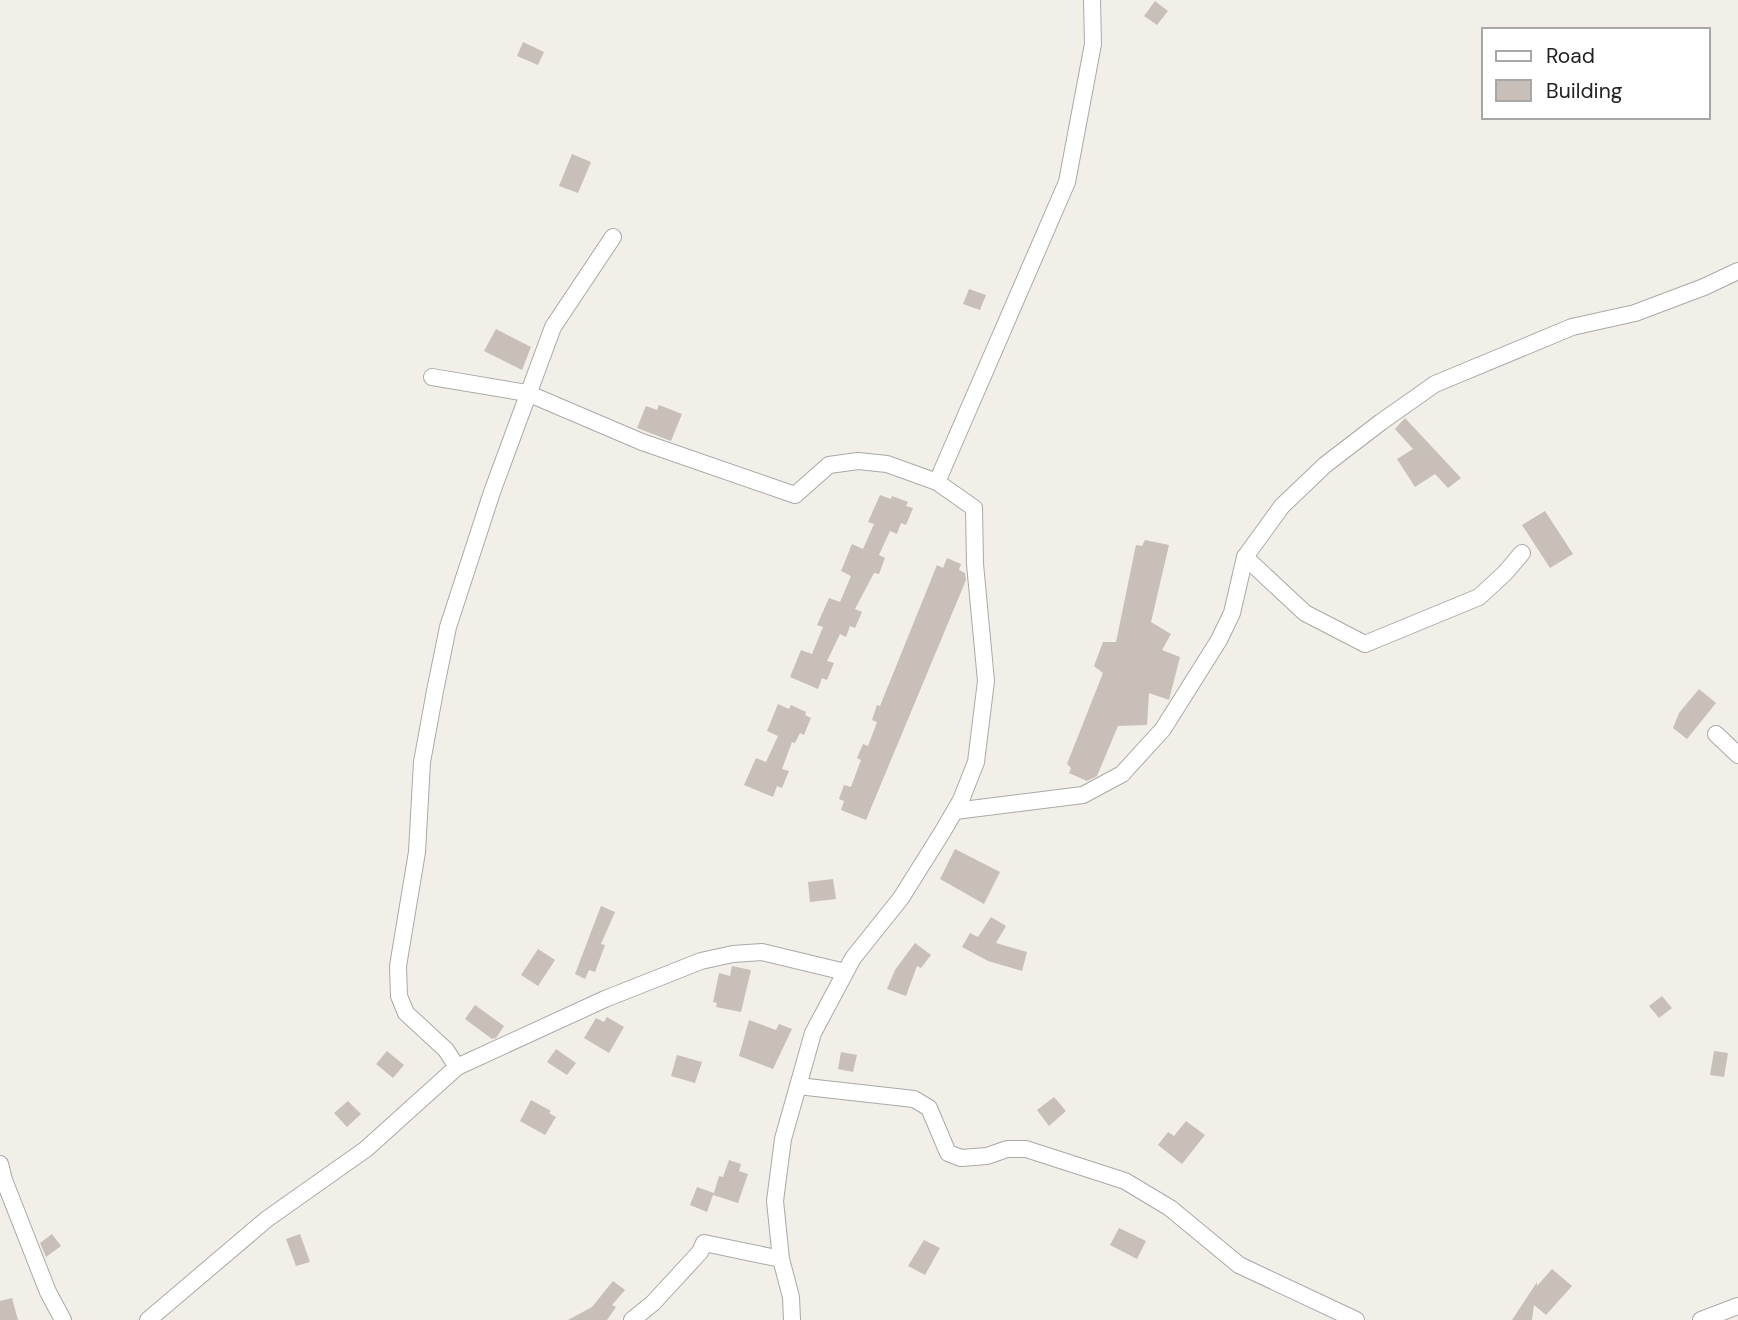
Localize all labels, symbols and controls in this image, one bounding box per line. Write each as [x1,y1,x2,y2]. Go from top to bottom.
legend [1482,28,1710,119]
text: Road [1546,42,1595,70]
text: Building [1546,77,1623,105]

